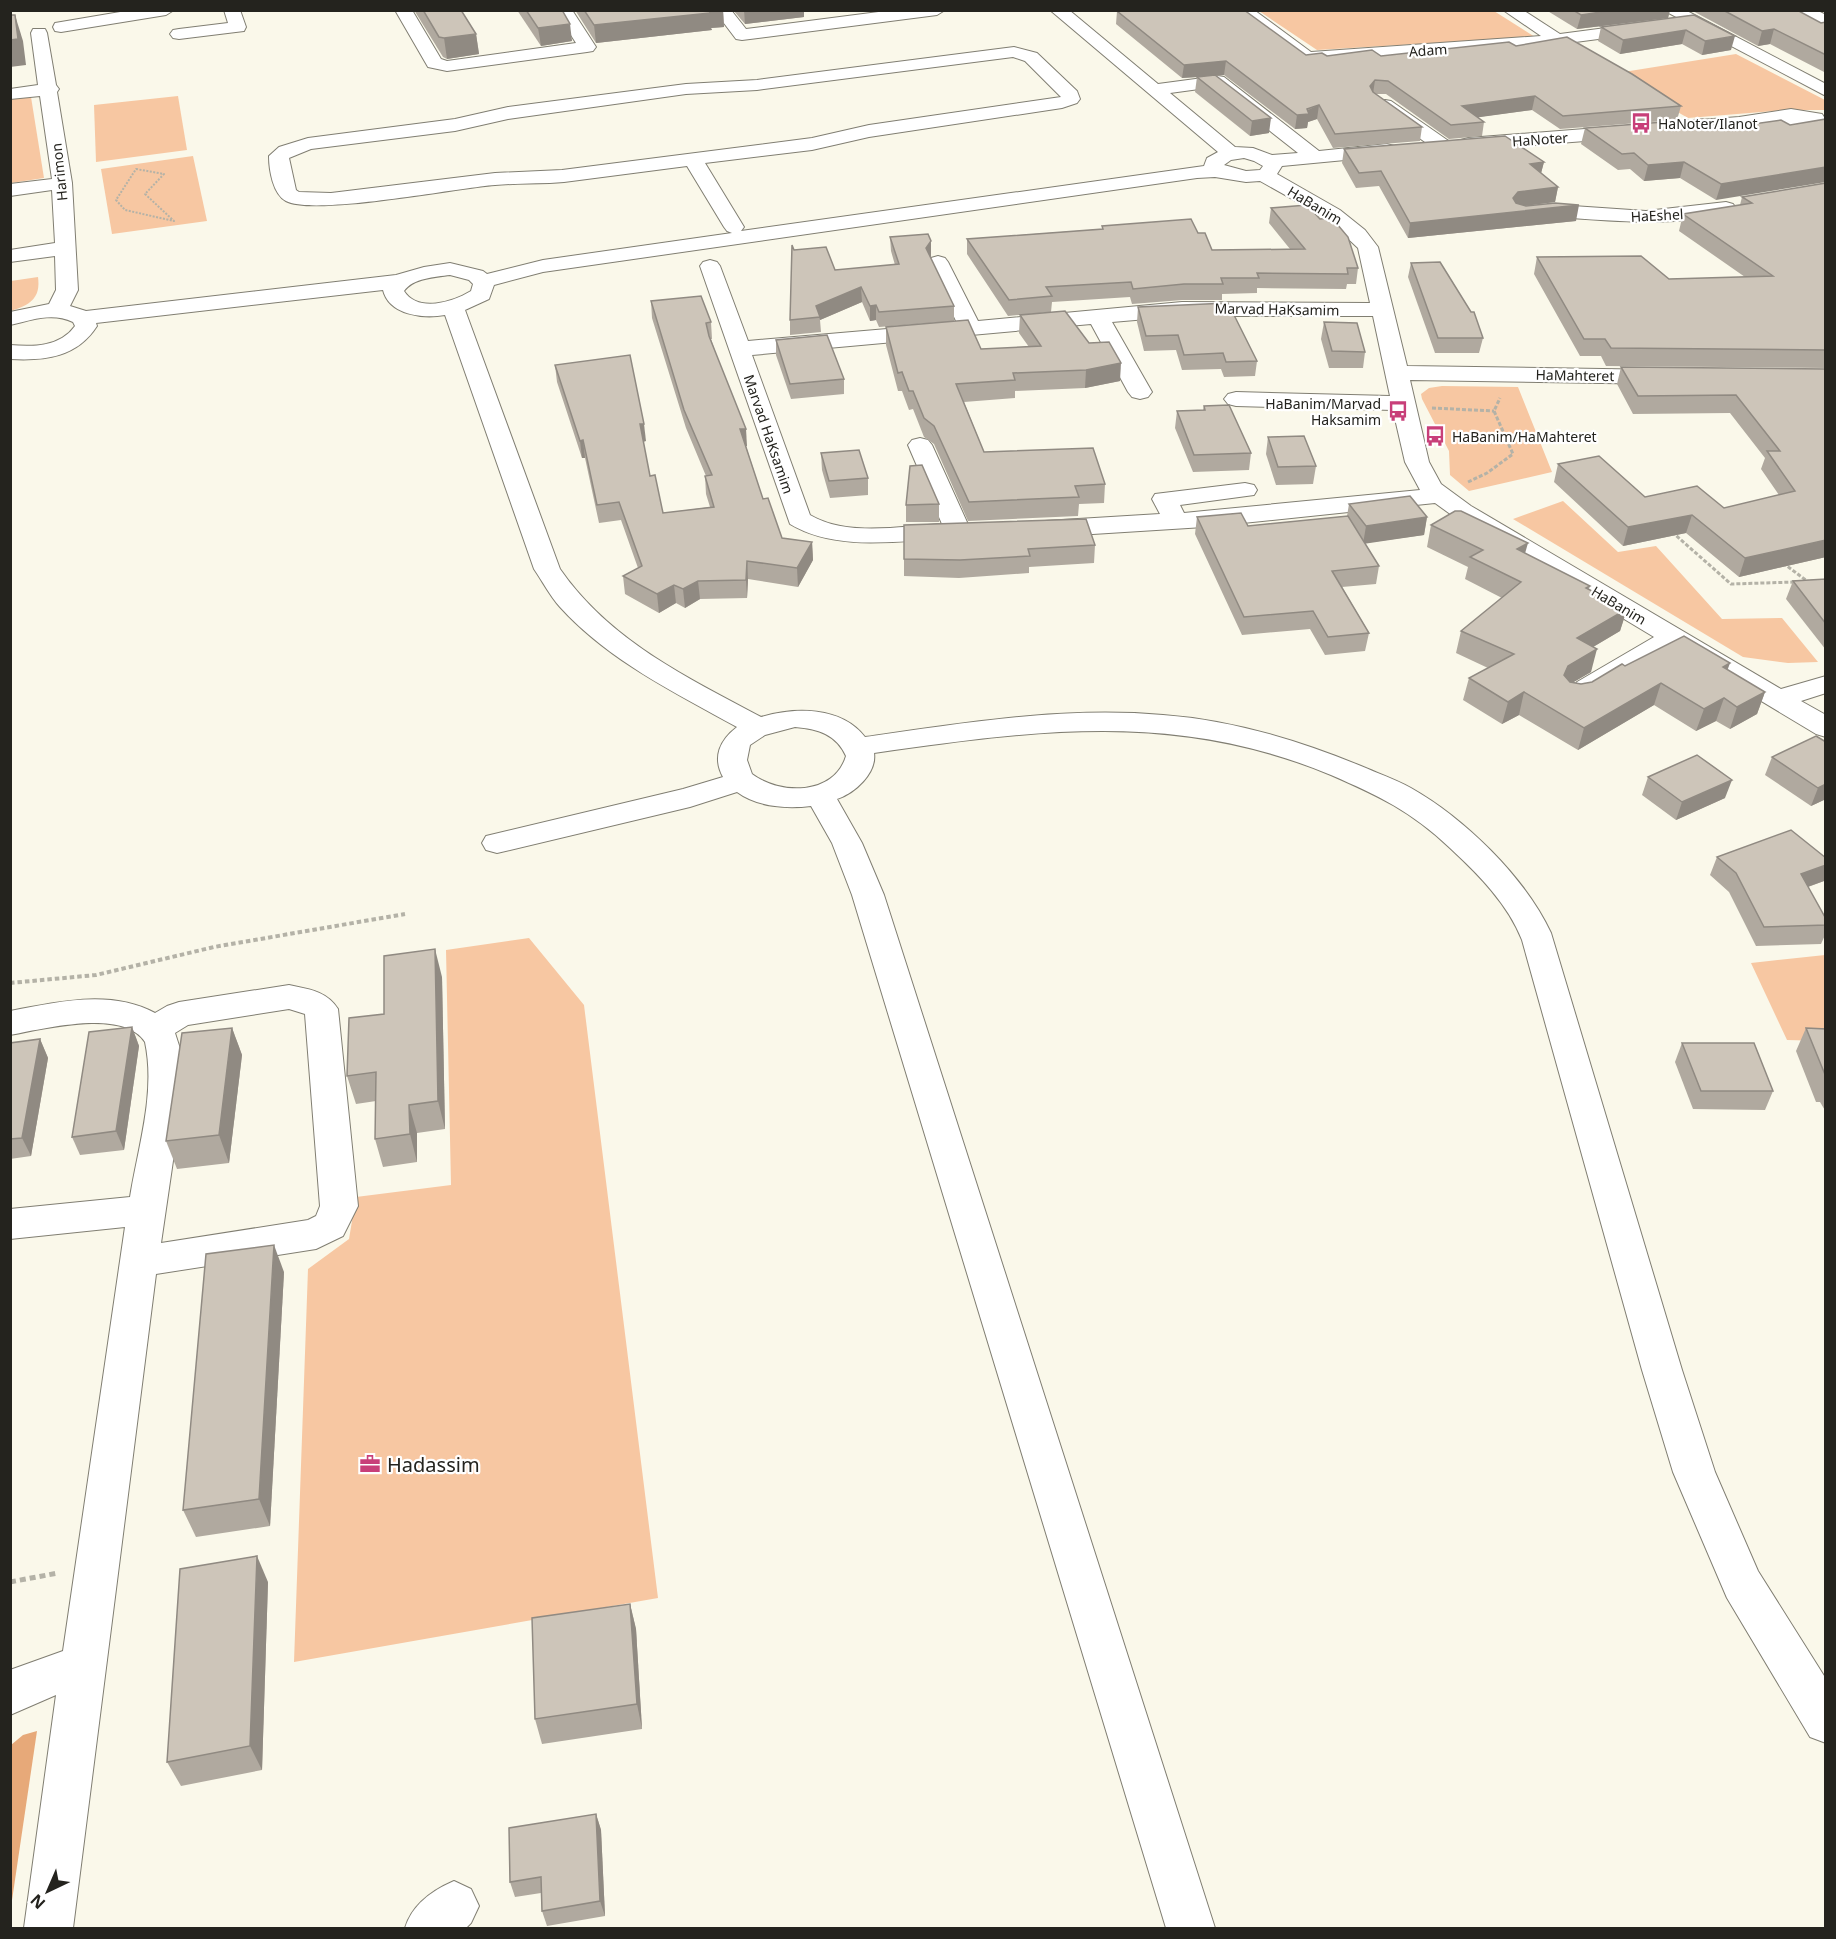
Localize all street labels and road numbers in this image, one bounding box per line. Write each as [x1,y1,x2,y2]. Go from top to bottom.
street label: Adam [1408,39,1448,61]
street label: HaNoter [1511,128,1569,150]
street label: Harimon [47,142,71,202]
street label: HaBanim [1284,181,1346,229]
street label: HaEshel [1630,204,1684,226]
street label: Marvad HaKsamim [1214,298,1340,320]
street label: HaMahteret [1535,365,1615,385]
street label: Marvad HaKsamim [740,372,798,496]
street label: HaBanim [1588,581,1650,629]

